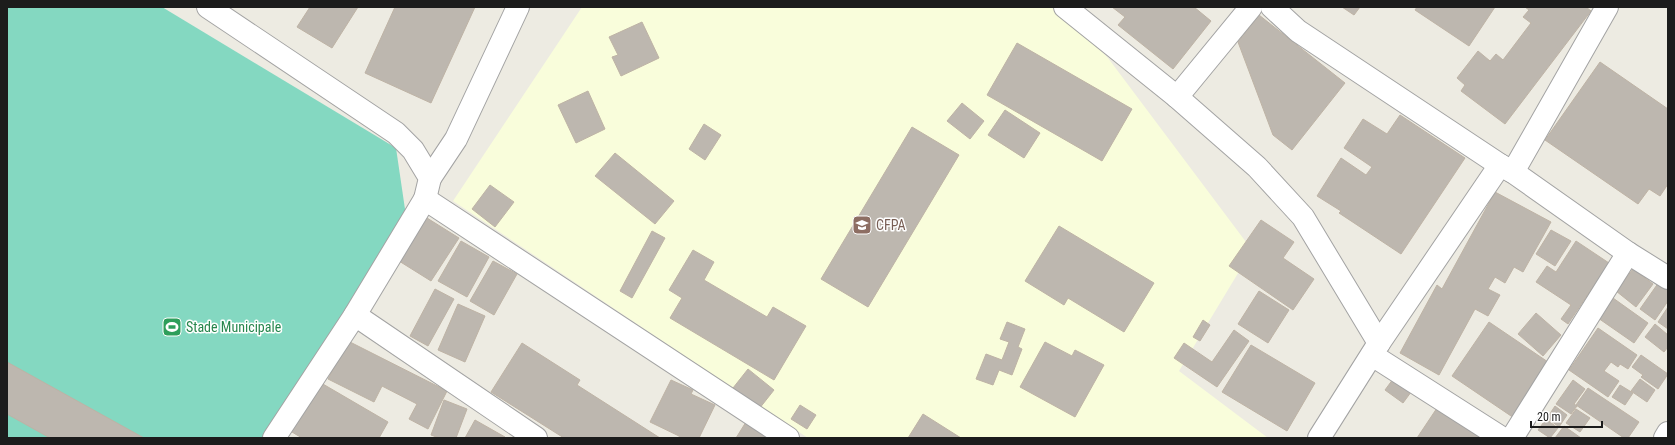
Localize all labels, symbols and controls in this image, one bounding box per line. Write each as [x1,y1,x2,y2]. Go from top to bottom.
school or university icon: CFPA [851,214,873,236]
place label: CFPA [876,217,906,233]
sports icon: Stade Municipale [161,316,183,338]
place label: Stade Municipale [186,319,282,335]
scale bar [1531,403,1602,429]
text: 20 m [1537,410,1561,424]

